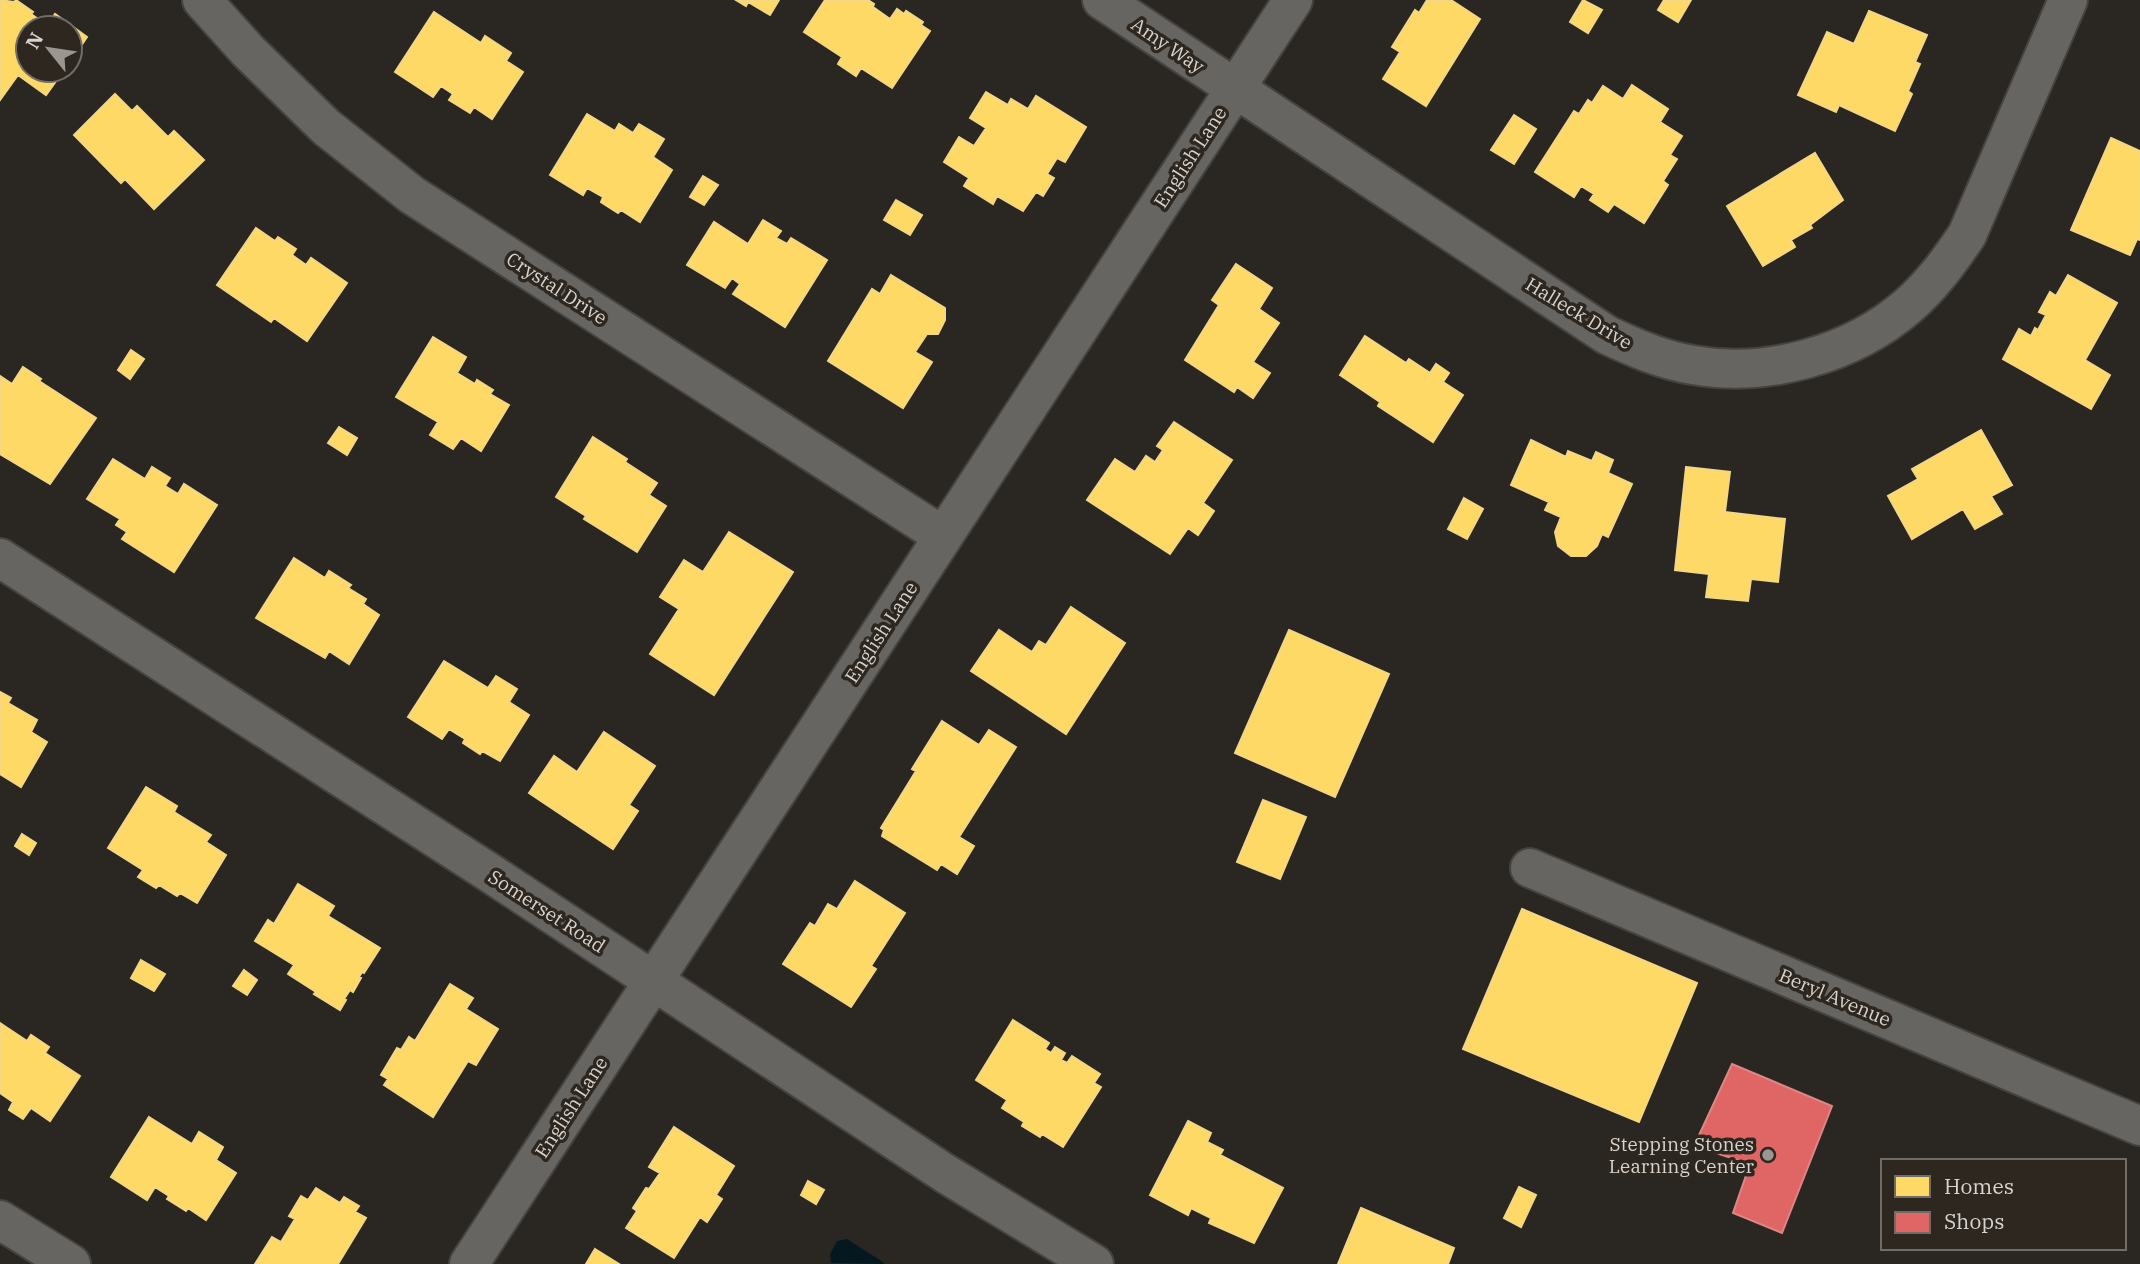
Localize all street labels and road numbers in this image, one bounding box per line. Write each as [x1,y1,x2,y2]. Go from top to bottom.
street label: Amy Way [1127,12,1210,79]
street label: English Lane [1148,102,1232,212]
street label: Crystal Drive [502,247,612,329]
street label: Halleck Drive [1521,272,1637,354]
street label: English Lane [839,577,923,687]
street label: Somerset Road [484,864,610,958]
street label: Beryl Avenue [1776,963,1894,1031]
street label: English Lane [529,1052,613,1162]

